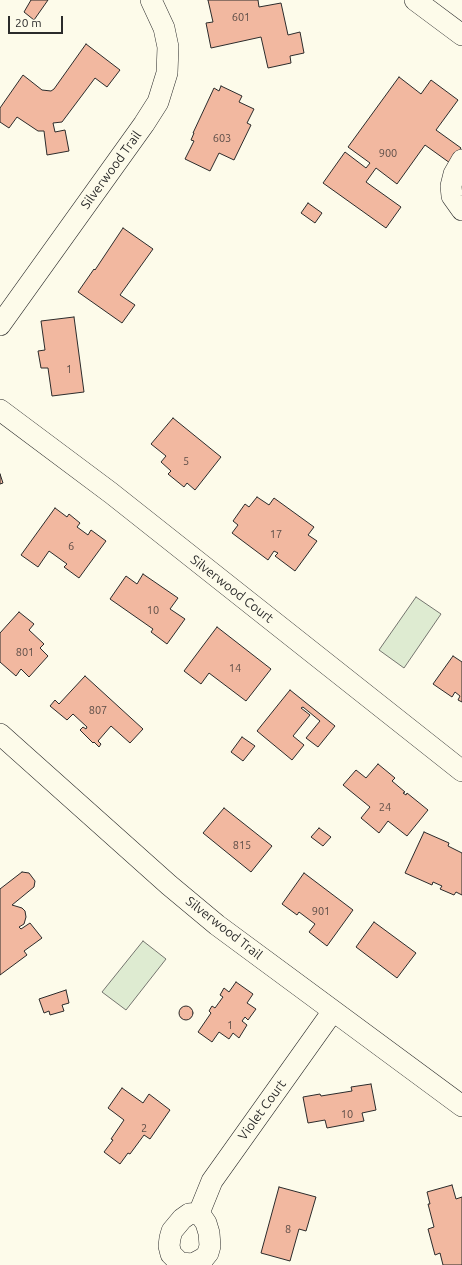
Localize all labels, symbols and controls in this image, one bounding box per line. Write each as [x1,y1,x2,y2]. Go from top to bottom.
scale bar [10,8,65,34]
house number: 601 [232,10,250,24]
text: 20 m [15,16,42,29]
street label: Silverwood Trail [77,128,145,212]
house number: 603 [213,131,231,145]
house number: 900 [379,146,397,160]
house number: 1 [66,362,72,376]
house number: 5 [183,454,189,468]
house number: 17 [270,527,282,541]
house number: 6 [68,539,74,553]
street label: Silverwood Court [187,552,277,626]
house number: 10 [147,603,159,617]
house number: 801 [16,645,34,659]
house number: 14 [229,661,241,675]
house number: 807 [89,703,107,717]
house number: 24 [379,800,391,814]
house number: 815 [233,838,251,852]
street label: Silverwood Trail [183,893,265,963]
house number: 901 [312,904,330,918]
house number: 1 [227,1018,233,1032]
street label: Violet Court [235,1077,289,1143]
house number: 10 [341,1107,353,1121]
house number: 2 [141,1121,147,1135]
house number: 8 [285,1222,291,1236]

